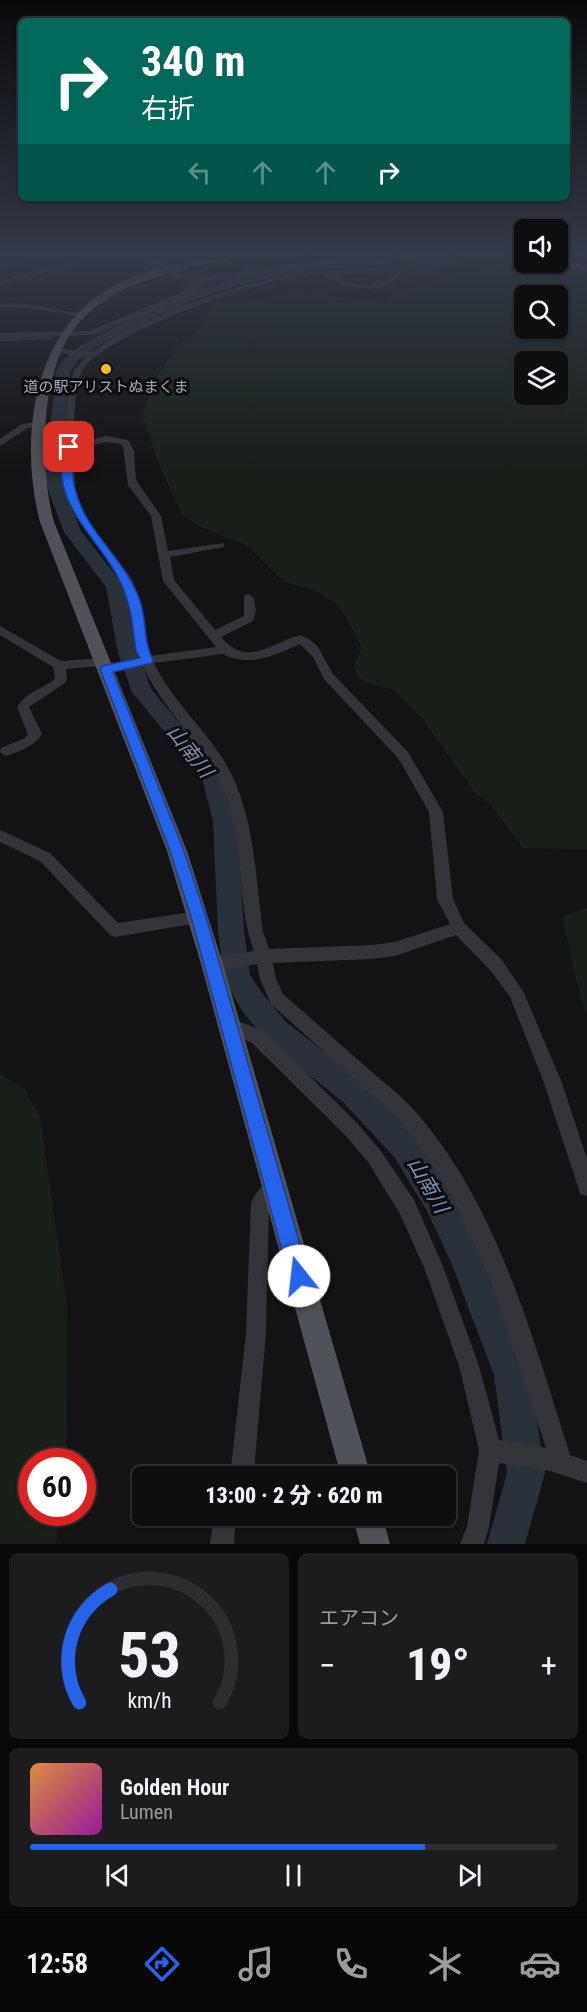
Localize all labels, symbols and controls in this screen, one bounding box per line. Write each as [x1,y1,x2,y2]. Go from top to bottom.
text: 340 m [141,37,246,86]
icon: right [42,42,120,120]
text: 右折 [141,93,195,125]
icon: left [183,156,216,189]
icon: ahead [246,156,279,189]
icon: ahead [309,156,342,189]
icon: right [372,156,405,189]
map controls [514,219,568,405]
button: sound [514,219,568,273]
button: search [514,285,568,339]
button: layers [514,351,568,405]
marker: 道の駅アリストぬまくま [99,362,113,376]
place label: 道の駅アリストぬまくま [23,378,189,396]
pin [43,421,94,472]
icon: arrive [52,430,85,463]
water label: 山南川 [162,720,219,784]
water label: 山南川 [403,1153,454,1219]
position arrow [267,1244,331,1308]
speed limit sign: 60 [18,1448,96,1526]
text: 13:00 · 2 分 · 620 m [205,1483,383,1508]
text: エアコン [319,1606,399,1630]
text: 53 [117,1619,181,1692]
text: 19° [406,1638,470,1691]
text: − [319,1646,336,1685]
text: + [541,1646,557,1685]
text: km/h [127,1688,171,1713]
text: Golden Hour [120,1775,229,1800]
text: Lumen [120,1800,173,1824]
icon: previous [101,1859,134,1892]
icon: pause [277,1859,310,1892]
icon: next [453,1859,486,1892]
icon: directions [141,1943,183,1985]
icon: music [235,1943,277,1985]
icon: phone [330,1943,372,1985]
icon: climate [424,1943,466,1985]
icon: car [519,1943,561,1985]
text: 12:58 [26,1948,88,1980]

